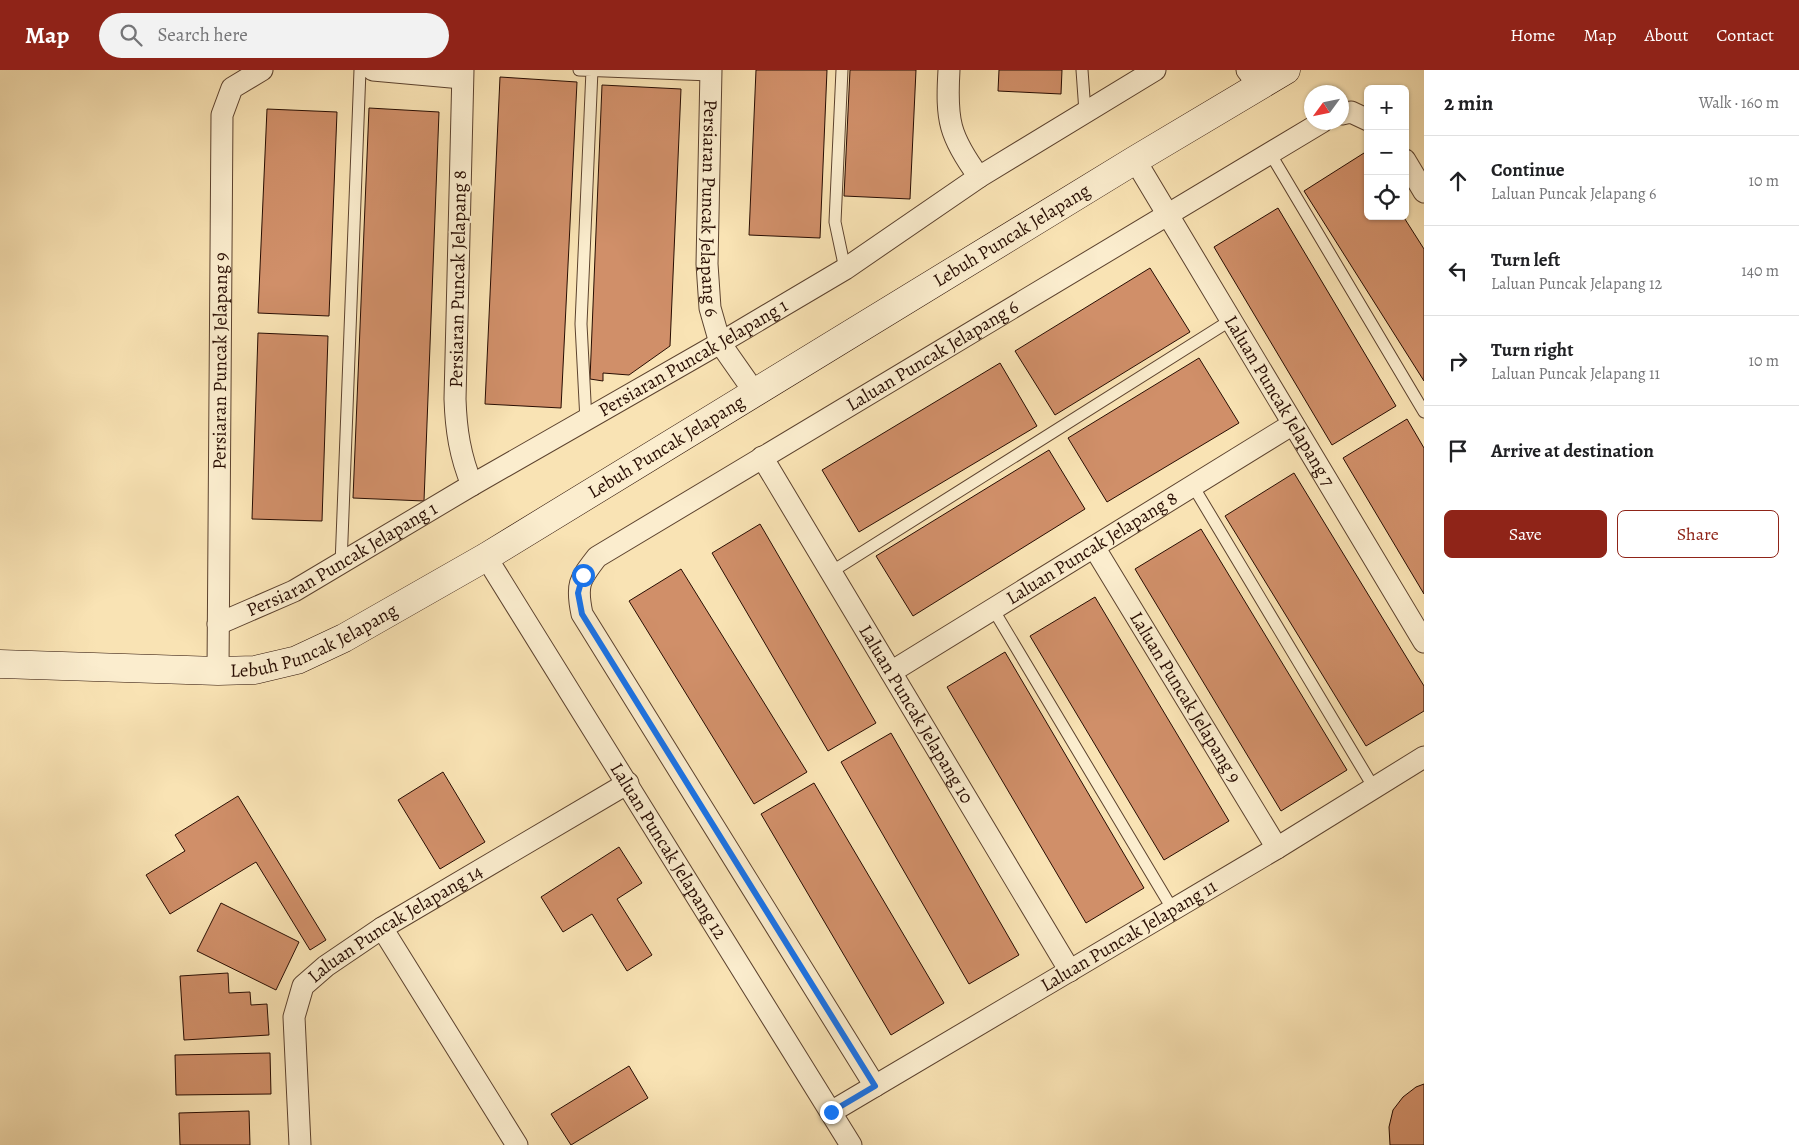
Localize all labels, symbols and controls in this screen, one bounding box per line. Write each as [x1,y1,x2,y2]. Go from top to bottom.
search box [99,13,449,58]
text: Map [25,19,69,51]
icon: search [117,21,145,49]
text: Search here [157,22,248,48]
text: Home [1510,23,1555,47]
text: Map [1583,23,1616,47]
text: About [1644,23,1688,47]
text: Contact [1716,23,1774,47]
north arrow [1304,85,1349,130]
map controls [1364,85,1409,220]
button: + [1364,85,1409,130]
text: 2 min [1444,89,1493,117]
text: Walk · 160 m [1699,92,1779,114]
street label: Persiaran Puncak Jelapang 6 [694,99,725,320]
button: − [1364,130,1409,175]
text: Continue [1491,157,1565,183]
icon: ahead [1444,167,1472,195]
street label: Persiaran Puncak Jelapang 8 [443,170,473,388]
text: 10 m [1749,170,1779,192]
button: locate [1364,175,1409,220]
street label: Lebuh Puncak Jelapang [928,177,1095,293]
text: Laluan Puncak Jelapang 6 [1491,183,1656,205]
text: Turn left [1491,247,1560,273]
street label: Persiaran Puncak Jelapang 9 [206,252,234,470]
icon: left [1444,257,1472,285]
text: 140 m [1741,260,1779,282]
text: Laluan Puncak Jelapang 12 [1491,273,1662,295]
street label: Persiaran Puncak Jelapang 1 [593,292,793,423]
street label: Laluan Puncak Jelapang 6 [842,294,1024,417]
street label: Laluan Puncak Jelapang 7 [1218,310,1341,492]
text: Turn right [1491,337,1573,363]
icon: right [1444,347,1472,375]
text: 10 m [1749,350,1779,372]
text: Laluan Puncak Jelapang 11 [1491,363,1660,385]
street label: Lebuh Puncak Jelapang [583,389,750,505]
icon: arrive [1444,437,1472,465]
text: Arrive at destination [1491,438,1654,464]
street label: Laluan Puncak Jelapang 8 [1001,485,1182,611]
street label: Persiaran Puncak Jelapang 1 [243,495,443,623]
button: Save [1444,510,1607,558]
button: Share [1617,510,1779,558]
route start [572,564,595,587]
street label: Lebuh Puncak Jelapang [230,597,403,684]
street label: Laluan Puncak Jelapang 9 [1123,607,1248,788]
street label: Laluan Puncak Jelapang 10 [853,620,980,809]
street label: Laluan Puncak Jelapang 12 [604,758,733,944]
street label: Laluan Puncak Jelapang 14 [302,858,488,989]
street label: Laluan Puncak Jelapang 11 [1036,873,1222,998]
route end [820,1101,843,1124]

